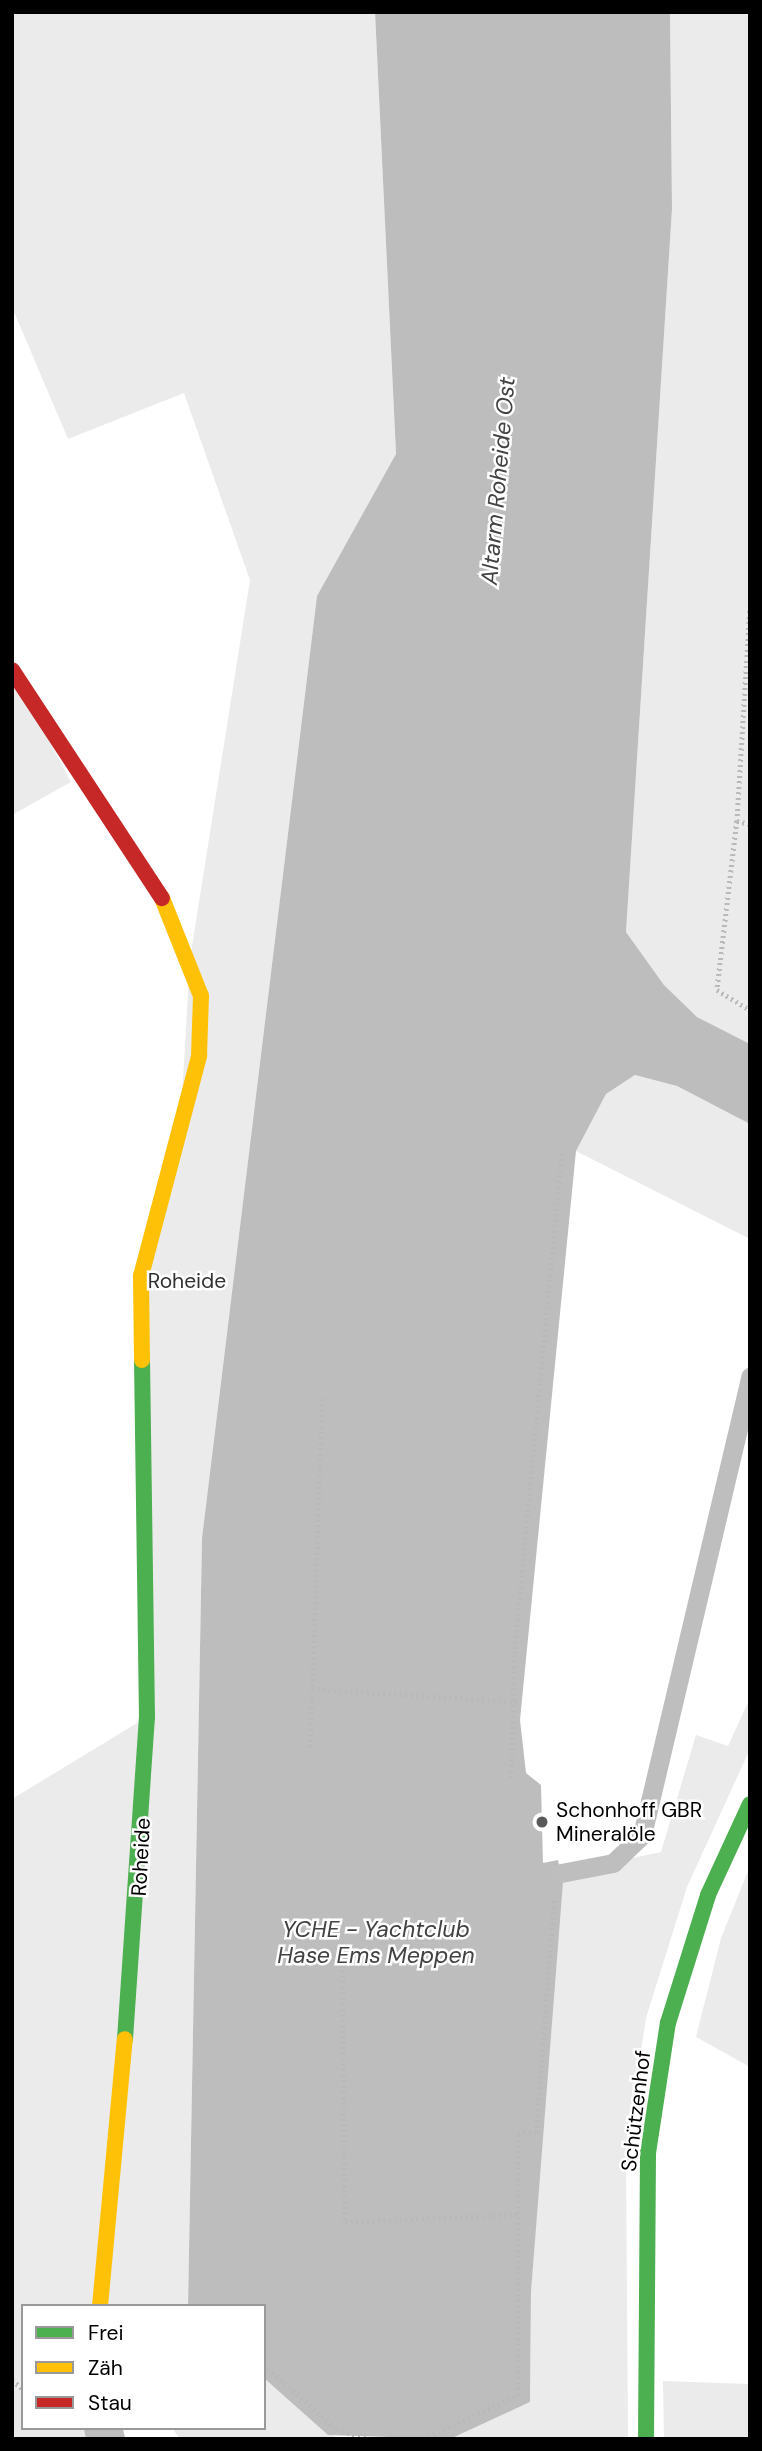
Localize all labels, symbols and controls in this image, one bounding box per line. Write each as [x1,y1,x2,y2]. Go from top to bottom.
water label: Altarm Roheide Ost [475,376,521,586]
park label: Roheide [148,1268,226,1294]
place label: Schonhoff GBR Mineralöle [556,1797,702,1847]
marker: Schonhoff GBR Mineralöle [534,1814,550,1830]
street label: Roheide [126,1817,156,1897]
water label: YCHE - Yachtclub Hase Ems Meppen [277,1915,475,1969]
street label: Schützenhof [616,2049,656,2173]
legend [21,2304,266,2430]
text: Frei [88,2319,124,2347]
text: Zäh [88,2354,123,2382]
text: Stau [88,2389,132,2417]

